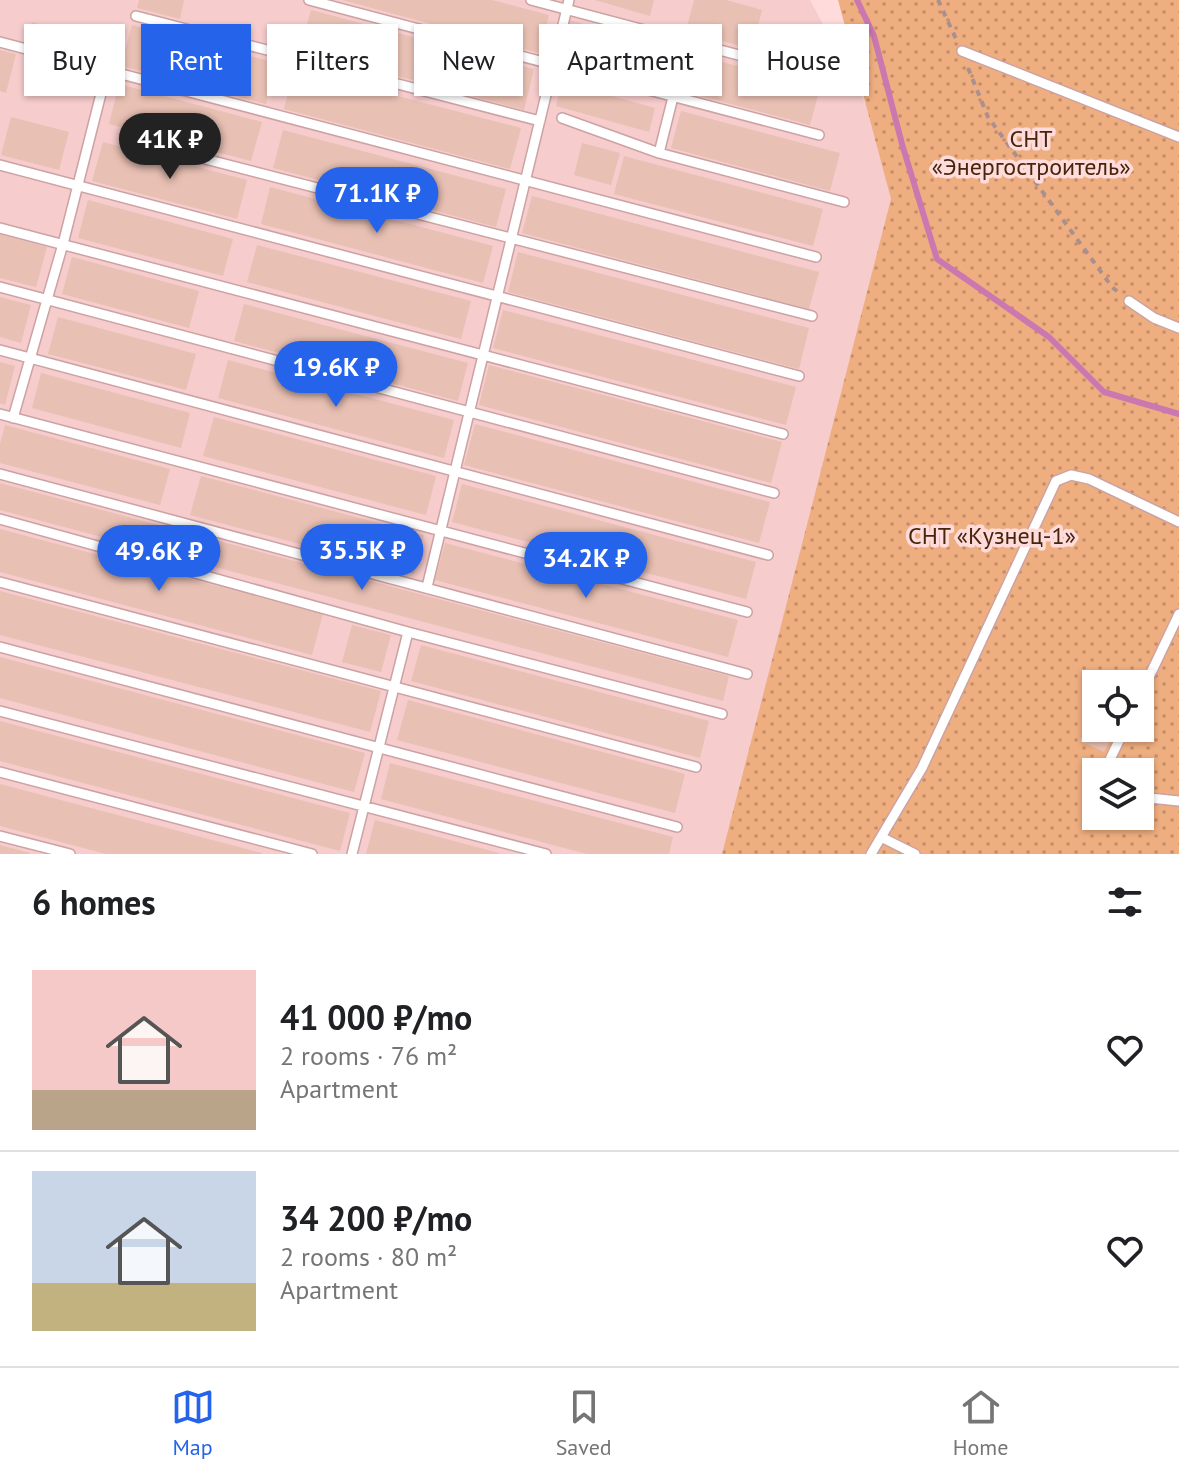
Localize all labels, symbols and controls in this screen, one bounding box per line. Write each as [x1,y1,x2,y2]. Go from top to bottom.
chip: Buy [24,24,125,96]
chip: Rent [141,24,251,96]
chip: Filters [267,24,398,96]
chip: New [414,24,523,96]
chip: Apartment [539,24,722,96]
chip: House [738,24,869,96]
pin: 41K ₽ [114,113,226,181]
text: 41K ₽ [137,122,203,155]
park label: СНТ «Энергостроитель» [931,123,1131,182]
pin: 71.1K ₽ [303,167,451,235]
text: 71.1K ₽ [333,176,421,209]
pin: 19.6K ₽ [262,341,410,409]
text: 19.6K ₽ [292,350,380,383]
park label: СНТ «Кузнец-1» [908,520,1076,551]
pin: 35.5K ₽ [288,524,436,592]
pin: 49.6K ₽ [85,525,233,593]
pin: 34.2K ₽ [512,532,660,600]
text: 35.5K ₽ [318,533,406,566]
text: 49.6K ₽ [115,534,203,567]
text: 34.2K ₽ [542,541,630,574]
map controls [1082,670,1154,830]
button: locate [1082,670,1154,742]
button: layers [1082,758,1154,830]
text: 6 homes [32,880,156,924]
icon: filters [1103,880,1147,924]
text: 41 000 ₽/mo [280,995,472,1039]
icon: home [96,1002,192,1098]
icon: heart [1103,1028,1147,1072]
text: 2 rooms · 76 m² [280,1039,457,1072]
text: Apartment [280,1072,398,1105]
text: 34 200 ₽/mo [280,1196,472,1240]
icon: home [96,1203,192,1299]
icon: heart [1103,1229,1147,1273]
text: 2 rooms · 80 m² [280,1240,457,1273]
text: Apartment [280,1273,398,1306]
tab: Map [171,1385,215,1461]
tab: Saved [556,1385,612,1461]
tab: Home [953,1385,1008,1461]

